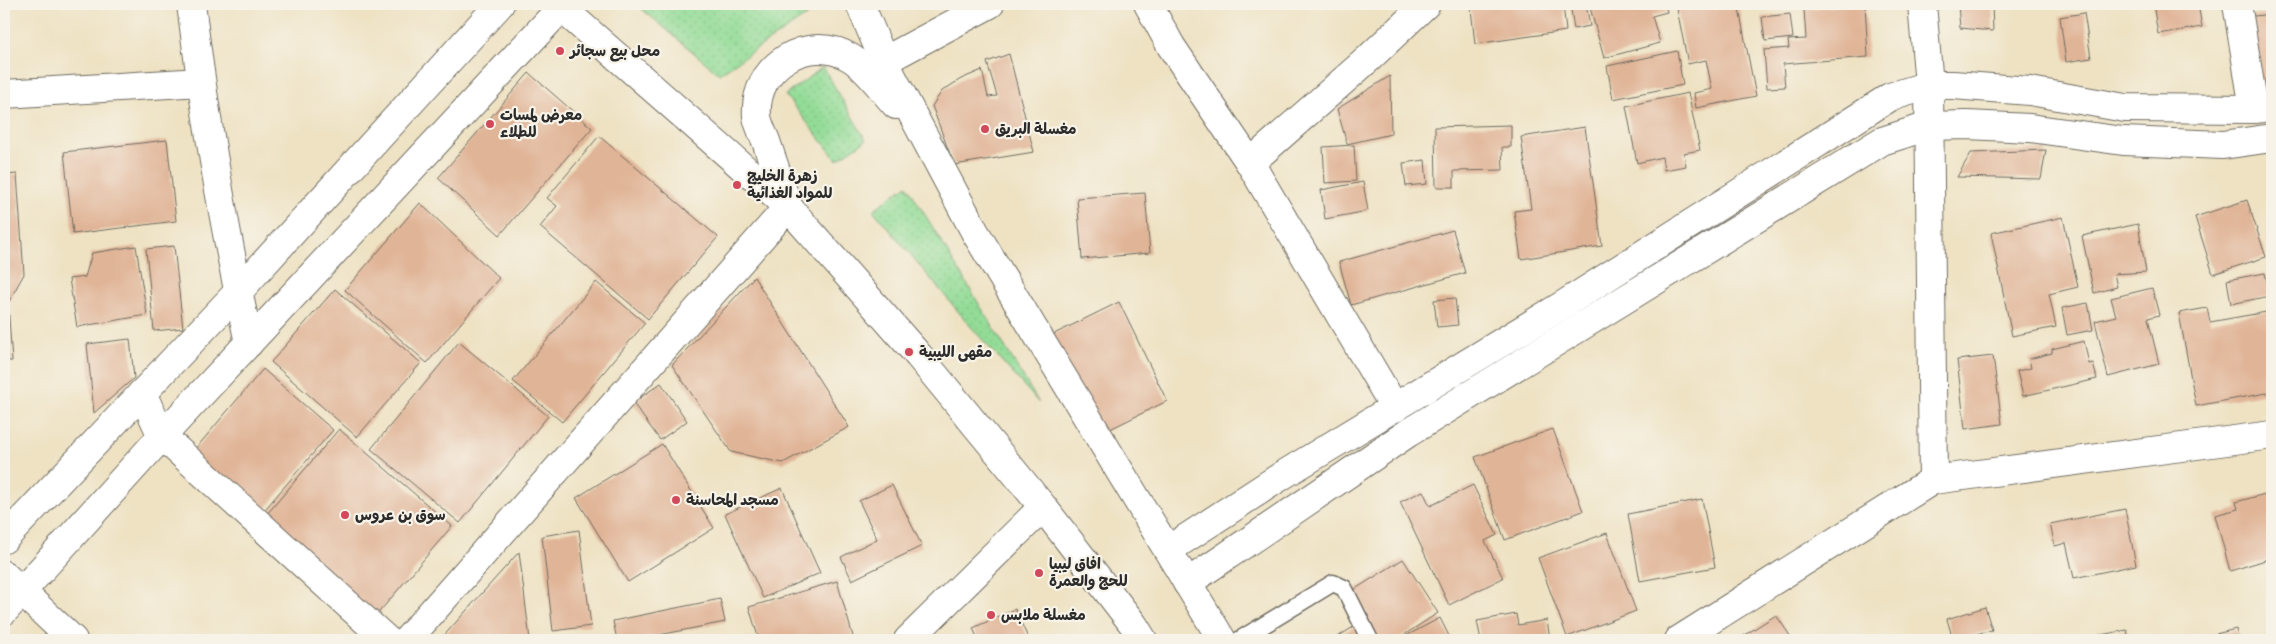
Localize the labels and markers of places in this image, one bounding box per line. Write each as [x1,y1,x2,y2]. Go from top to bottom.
place label: محل بيع سجائر [568,42,660,62]
marker: محل بيع سجائر [554,45,566,57]
place label: معرض لمسات للطلاء [500,106,582,142]
marker: معرض لمسات للطلاء [484,118,496,130]
place label: مغسلة البريق [995,120,1077,139]
marker: مغسلة البريق [979,123,991,135]
place label: زهرة الخليج للمواد الغذائية [747,167,832,203]
marker: زهرة الخليج للمواد الغذائية [731,179,743,191]
place label: مقهى الليبية [919,343,992,362]
marker: مقهى الليبية [903,346,915,358]
place label: مسجد المحاسنة [686,491,779,510]
marker: مسجد المحاسنة [670,494,682,506]
place label: سوق بن عروس [355,506,446,525]
marker: سوق بن عروس [339,509,351,521]
place label: افاق ليبيا للحج والعمرة [1049,555,1128,591]
marker: افاق ليبيا للحج والعمرة [1033,567,1045,579]
place label: مغسلة ملابس [1001,606,1086,625]
marker: مغسلة ملابس [985,609,997,621]

